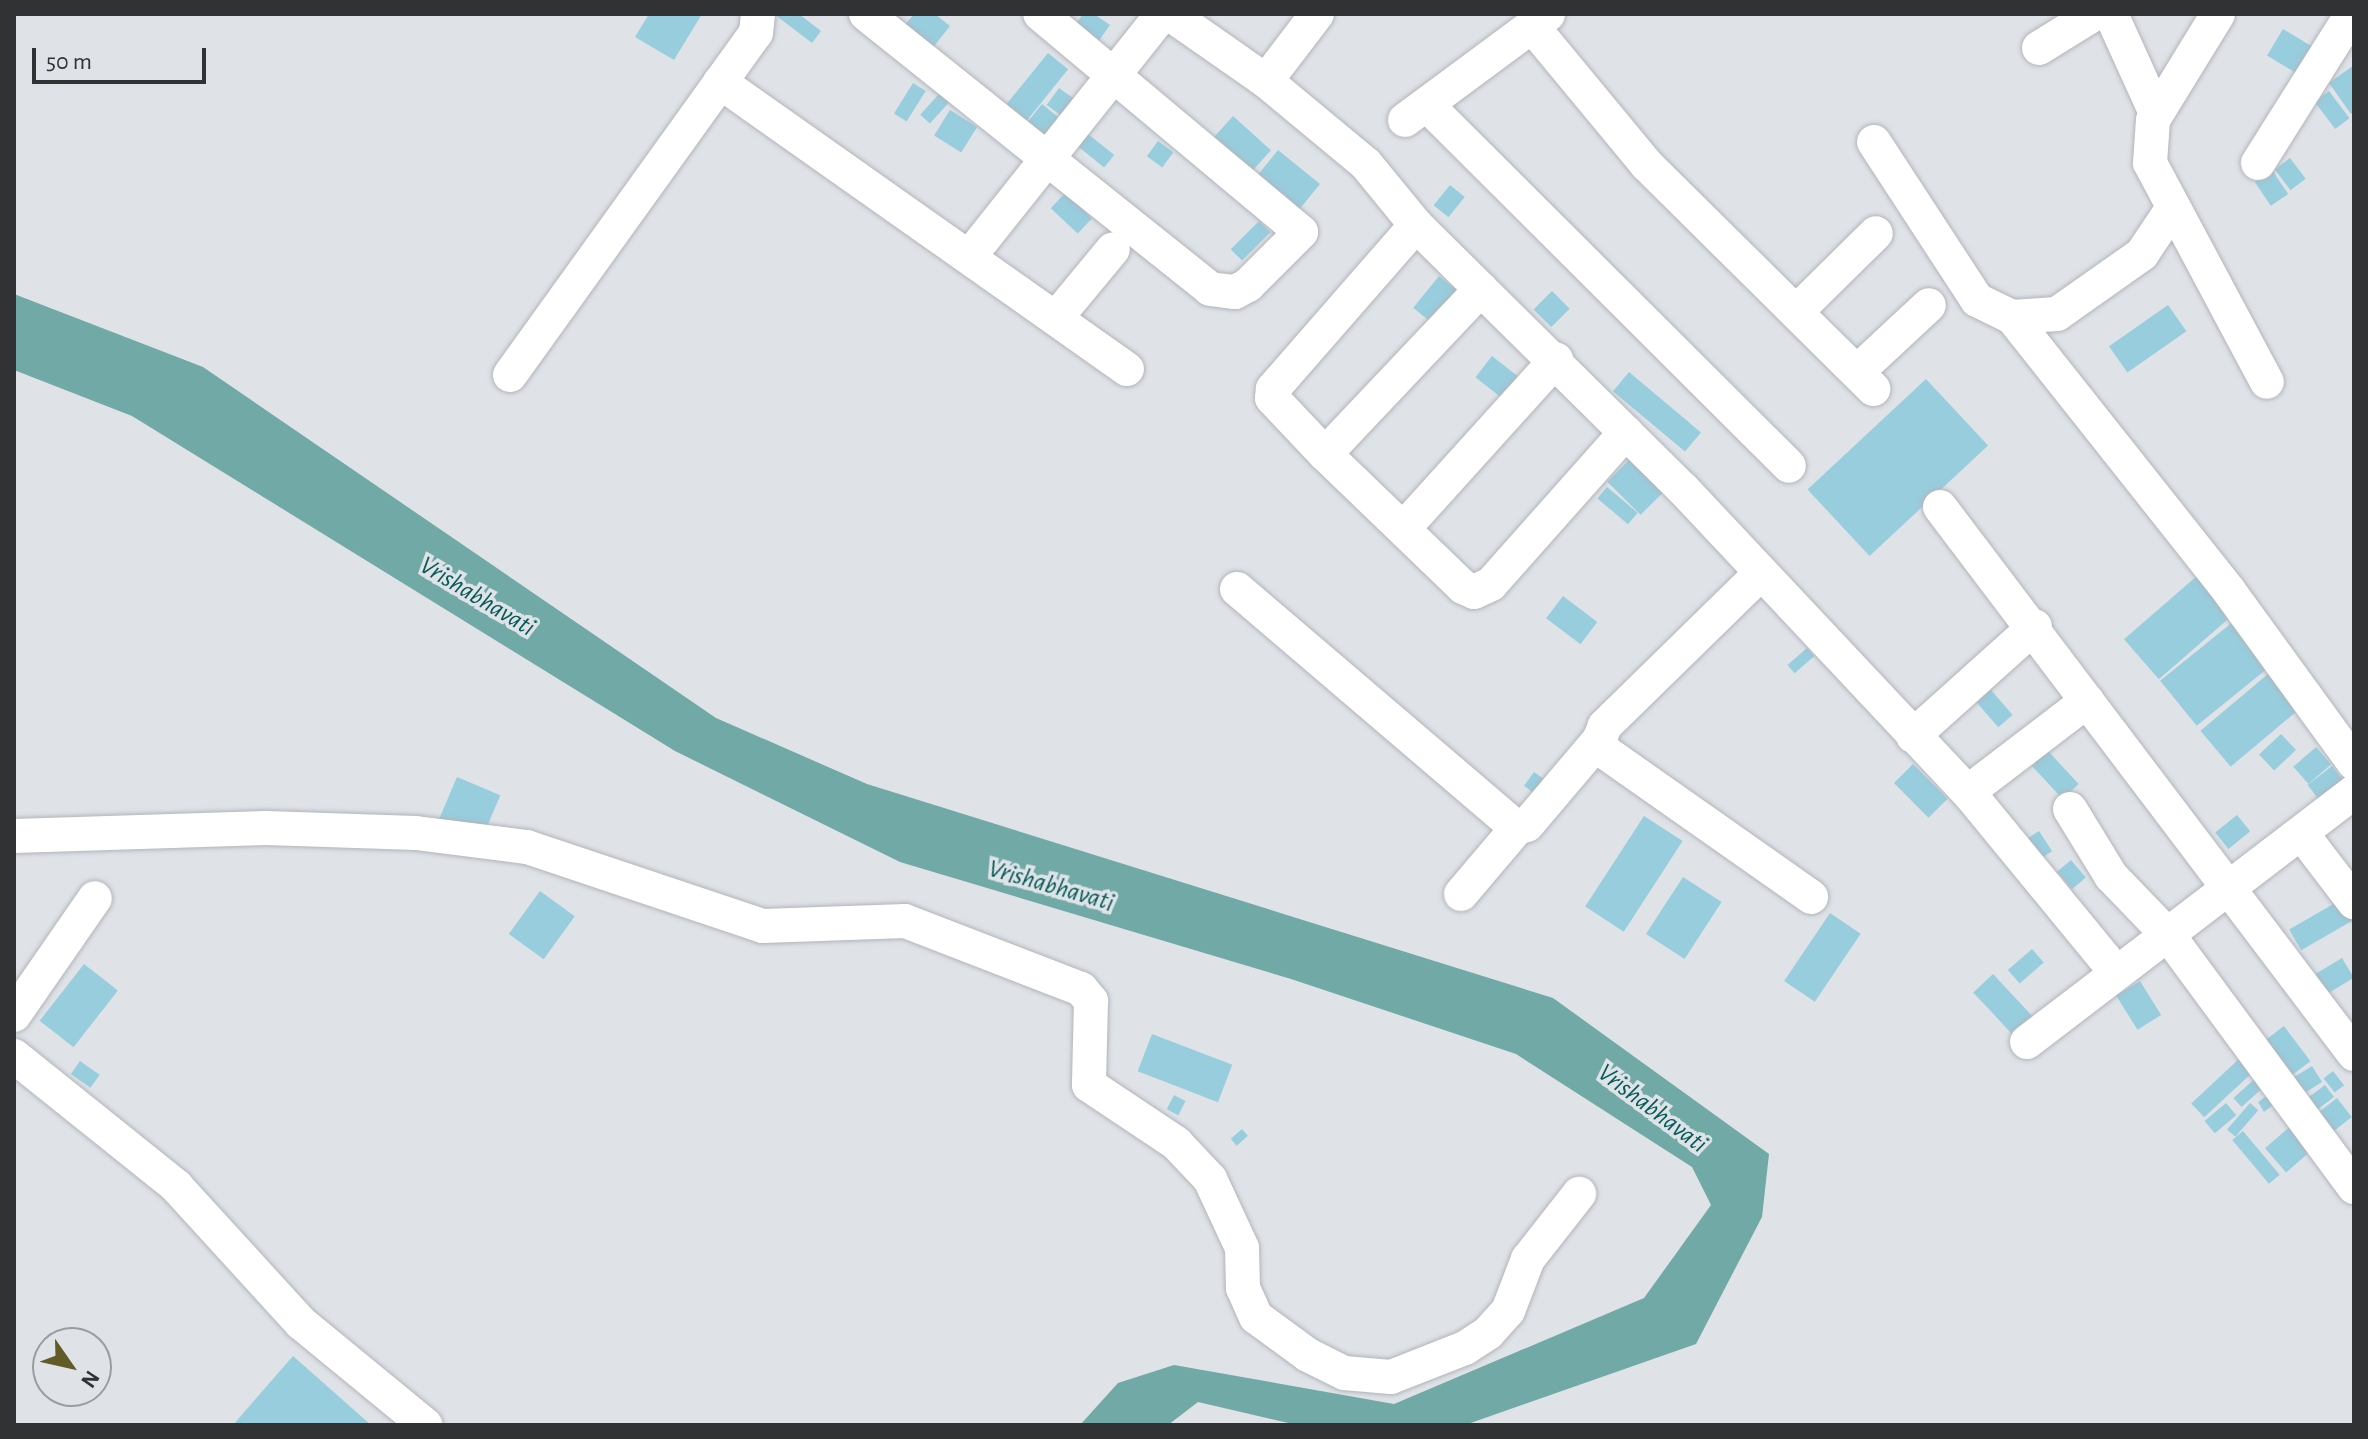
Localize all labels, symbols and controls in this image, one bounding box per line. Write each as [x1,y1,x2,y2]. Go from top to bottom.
scale bar [36,32,210,82]
text: 50 m [46,50,92,74]
water label: Vrishabhavati [414,550,540,644]
water label: Vrishabhavati [985,853,1117,919]
water label: Vrishabhavati [1591,1058,1713,1160]
north arrow [32,1327,112,1407]
text: N [77,1367,104,1392]

